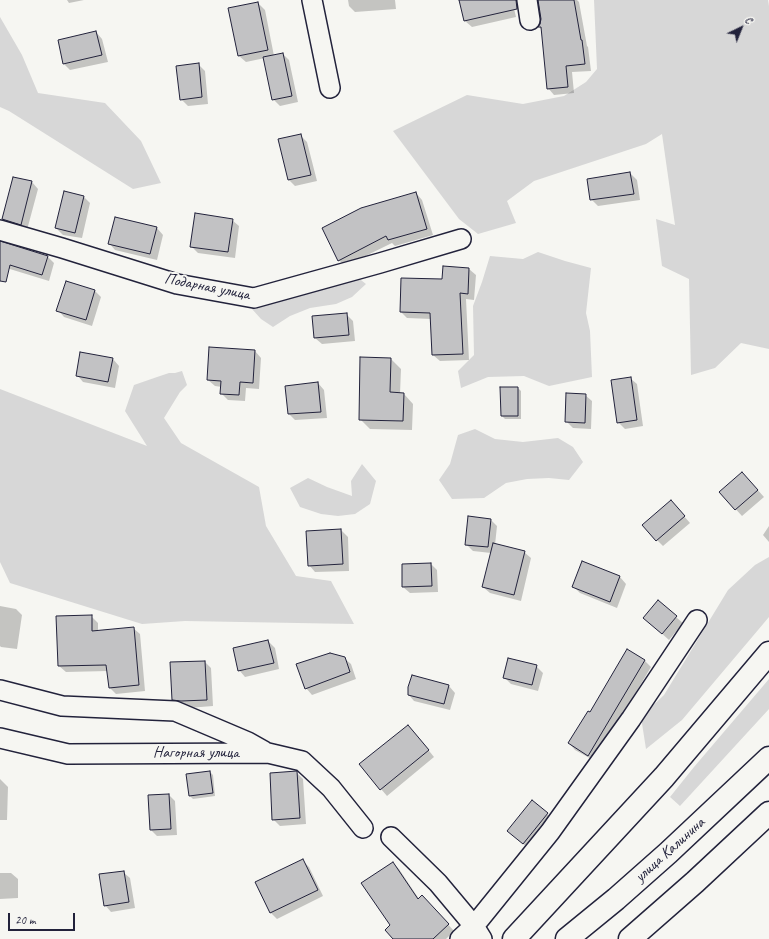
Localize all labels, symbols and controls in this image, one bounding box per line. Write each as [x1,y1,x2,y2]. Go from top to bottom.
north arrow [721,8,761,48]
text: С [742,12,756,26]
street label: Подарная улица [163,269,251,305]
street label: Нагорная улица [153,743,239,763]
street label: улица Калинина [631,813,709,887]
scale bar [10,905,77,931]
text: 20 m [15,912,35,928]

